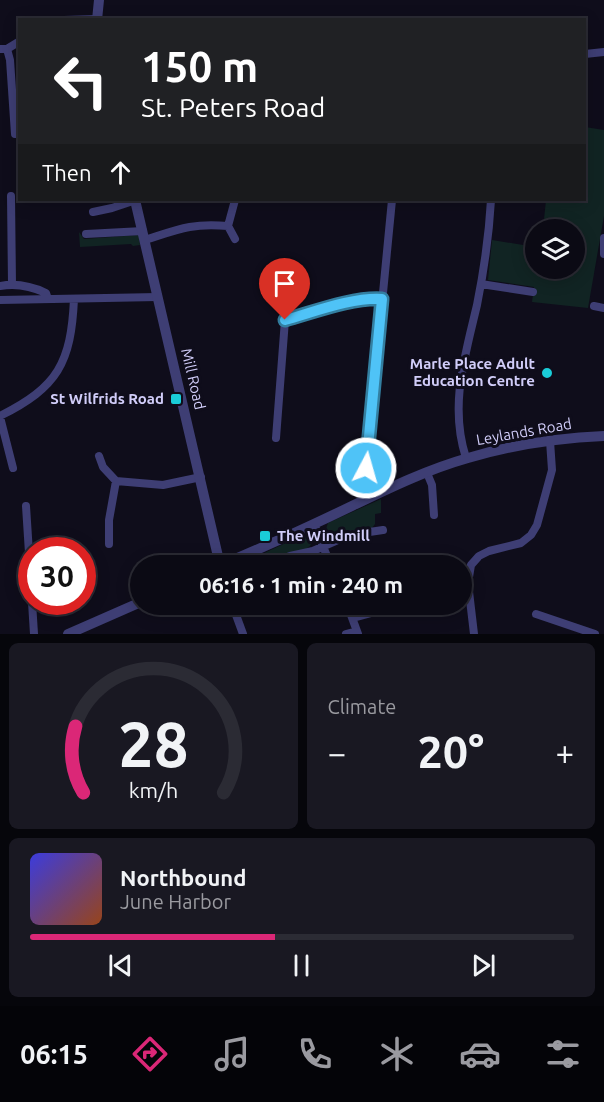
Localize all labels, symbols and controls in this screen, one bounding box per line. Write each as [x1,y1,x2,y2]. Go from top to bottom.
icon: left [42,42,120,120]
text: 150 m [141,43,258,90]
text: St. Peters Road [141,92,325,122]
icon: ahead [104,156,137,189]
text: Then [42,160,92,185]
map controls [525,219,585,279]
button: layers [525,219,585,279]
pin [259,258,310,320]
icon: arrive [268,267,301,300]
street label: Mill Road [178,346,209,411]
place label: Marle Place Adult Education Centre [410,355,536,389]
marker: Marle Place Adult Education Centre [540,366,554,380]
place label: St Wilfrids Road [50,390,164,407]
marker: St Wilfrids Road [169,392,183,406]
street label: Leylands Road [475,415,573,448]
position arrow [334,436,398,500]
place label: The Windmill [277,527,370,544]
marker: The Windmill [258,529,272,543]
speed limit sign: 30 [18,537,96,615]
text: 06:16 · 1 min · 240 m [199,572,403,597]
text: Climate [328,695,396,718]
text: 28 [118,709,188,779]
text: 20° [417,726,484,777]
text: − [328,734,346,771]
text: + [555,734,574,771]
text: km/h [128,778,178,802]
text: Northbound [120,865,246,890]
text: June Harbor [120,890,231,913]
icon: previous [104,949,137,982]
icon: pause [285,949,318,982]
icon: next [467,949,500,982]
icon: directions [129,1033,171,1075]
icon: music [211,1033,253,1075]
icon: phone [294,1033,336,1075]
icon: climate [376,1033,418,1075]
icon: car [459,1033,501,1075]
icon: filters [542,1033,584,1075]
text: 06:15 [20,1039,88,1069]

